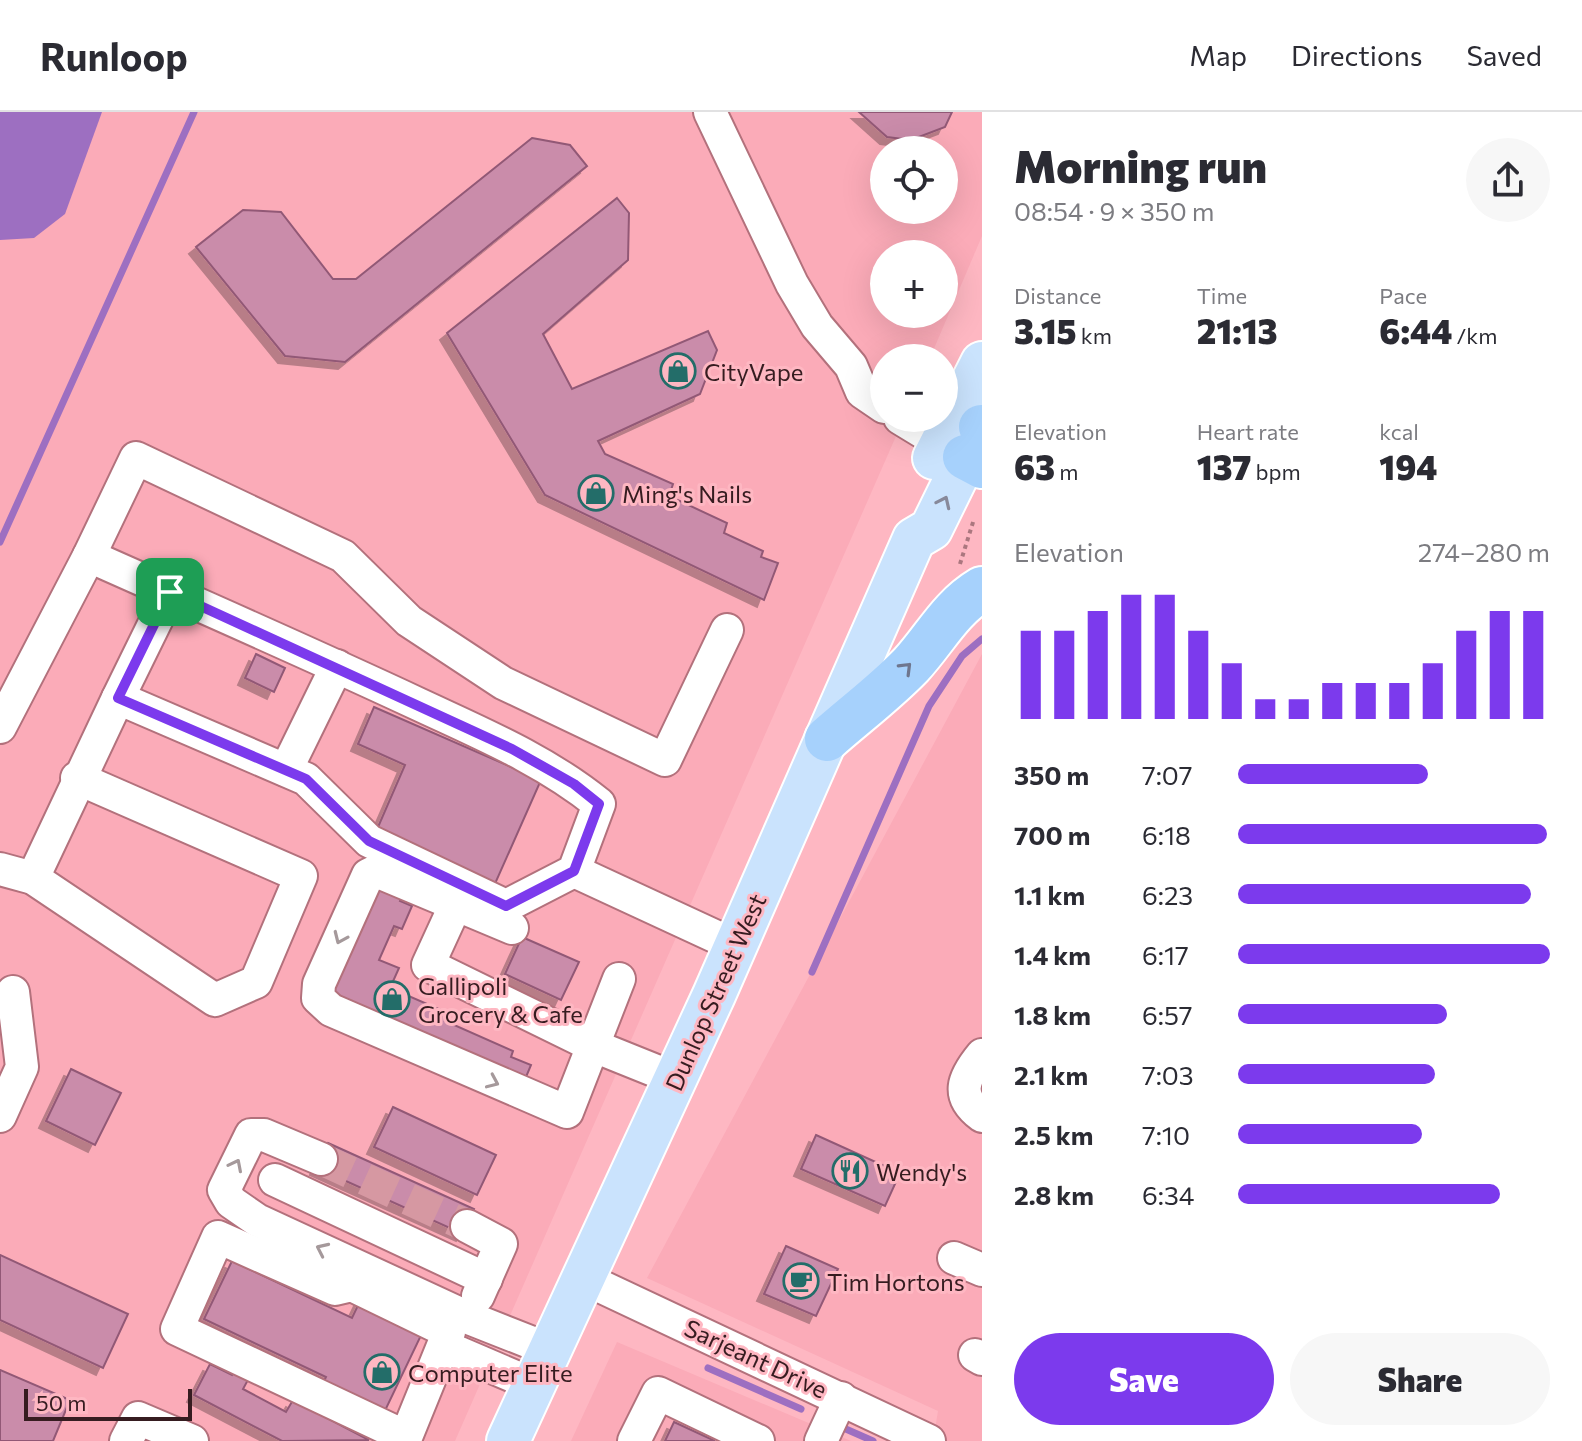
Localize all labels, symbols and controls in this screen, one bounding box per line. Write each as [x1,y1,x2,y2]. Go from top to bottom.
text: Runloop [40,32,188,79]
text: Map [1189,38,1247,72]
text: Directions [1291,38,1422,72]
text: Saved [1466,38,1542,72]
map controls [870,136,958,432]
button: locate [870,136,958,224]
text: Morning run [1014,138,1267,192]
button: share [1466,138,1550,222]
text: 08:54 · 9 × 350 m [1014,195,1214,226]
button: + [870,240,958,328]
text: Distance [1014,282,1101,309]
text: Time [1197,282,1247,309]
text: Pace [1379,282,1427,309]
text: 3.15 [1014,309,1077,351]
text: 21:13 [1197,309,1278,351]
text: 6:44 [1379,309,1452,351]
text: km [1077,322,1112,349]
text: /km [1452,322,1497,349]
button: − [870,344,958,432]
shop icon: CityVape [659,352,697,390]
place label: CityVape [704,357,804,386]
text: Elevation [1014,418,1107,445]
text: Heart rate [1197,418,1299,445]
text: kcal [1379,418,1419,445]
text: 63 [1014,445,1055,487]
text: 137 [1197,445,1251,487]
text: 194 [1379,445,1438,487]
text: m [1055,458,1078,485]
text: bpm [1251,458,1301,485]
shop icon: Ming's Nails [577,474,615,512]
place label: Ming's Nails [622,479,752,508]
one-way arrow [934,496,950,511]
text: Elevation [1014,536,1124,567]
text: 274–280 m [1418,536,1550,567]
pin [136,558,204,626]
icon: arrive [148,570,192,614]
one-way arrow [897,663,911,678]
text: 350 m [1014,759,1089,790]
text: 7:07 [1142,759,1192,790]
text: 700 m [1014,819,1090,850]
text: 6:18 [1142,819,1191,850]
text: 1.1 km [1014,879,1085,910]
text: 6:23 [1142,879,1193,910]
street label: Dunlop Street West [659,889,772,1095]
one-way arrow [334,930,350,944]
text: 1.4 km [1014,939,1091,970]
text: 6:17 [1142,939,1189,970]
place label: Gallipoli Grocery & Cafe [418,971,583,1028]
shop icon: Gallipoli Grocery & Cafe [373,980,411,1018]
text: 1.8 km [1014,999,1091,1030]
text: 6:57 [1142,999,1193,1030]
text: 2.1 km [1014,1059,1088,1090]
text: 7:03 [1142,1059,1194,1090]
one-way arrow [484,1073,499,1089]
text: 2.5 km [1014,1119,1093,1150]
text: 7:10 [1142,1119,1190,1150]
restaurant icon: Wendy's [831,1152,869,1190]
place label: Wendy's [876,1157,967,1186]
one-way arrow [226,1159,242,1174]
text: 2.8 km [1014,1179,1094,1210]
text: 6:34 [1142,1179,1194,1210]
one-way arrow [315,1243,330,1259]
cafe icon: Tim Hortons [782,1262,820,1300]
place label: Tim Hortons [827,1267,965,1296]
street label: Sarjeant Drive [680,1312,832,1404]
button: Save [1014,1333,1274,1425]
button: Share [1290,1333,1550,1425]
shop icon: Computer Elite [363,1353,401,1391]
place label: Computer Elite [408,1358,573,1387]
scale bar [24,1385,192,1421]
text: 50 m [36,1389,86,1416]

